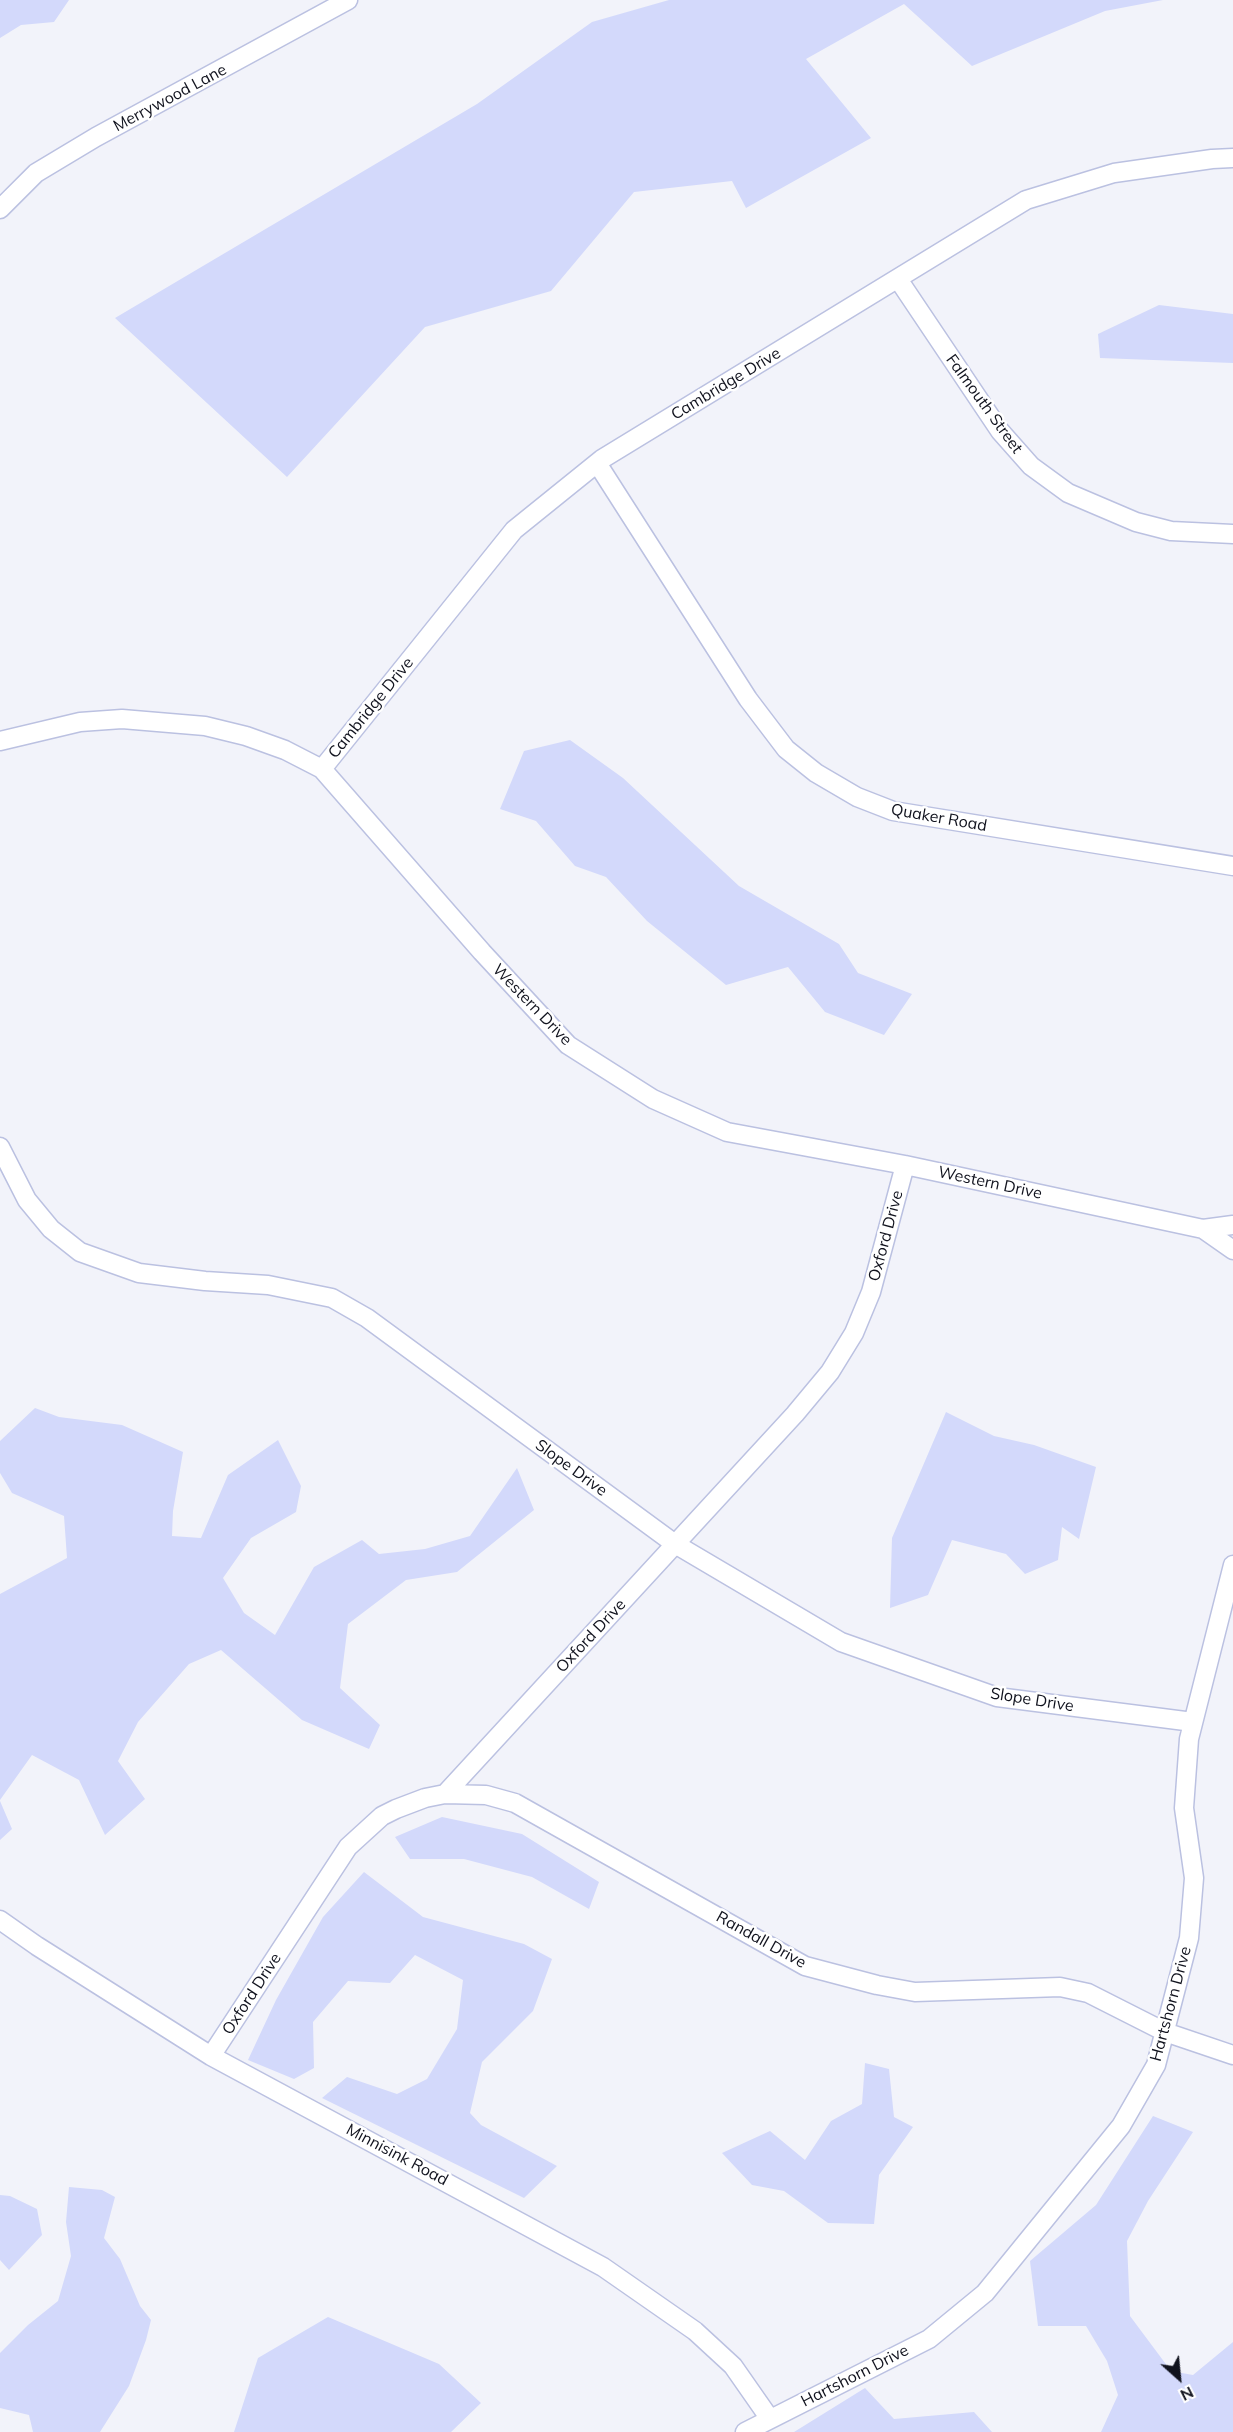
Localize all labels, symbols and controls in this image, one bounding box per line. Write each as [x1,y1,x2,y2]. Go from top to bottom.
street label: Merrywood Lane [110,60,230,136]
street label: Cambridge Drive [668,344,784,424]
street label: Falmouth Street [942,351,1026,457]
street label: Cambridge Drive [324,654,418,762]
street label: Quaker Road [890,800,988,836]
street label: Western Drive [488,960,576,1050]
street label: Western Drive [936,1163,1044,1203]
street label: Oxford Drive [865,1188,907,1284]
street label: Slope Drive [531,1436,611,1500]
street label: Oxford Drive [552,1595,630,1677]
street label: Slope Drive [989,1684,1075,1716]
street label: Randall Drive [713,1907,809,1973]
street label: Hartshorn Drive [1146,1944,1196,2064]
street label: Oxford Drive [219,1950,285,2038]
street label: Minnisink Road [343,2120,451,2190]
street label: Hartshorn Drive [798,2341,912,2411]
north arrow [1149,2348,1209,2408]
text: N [1177,2382,1197,2406]

